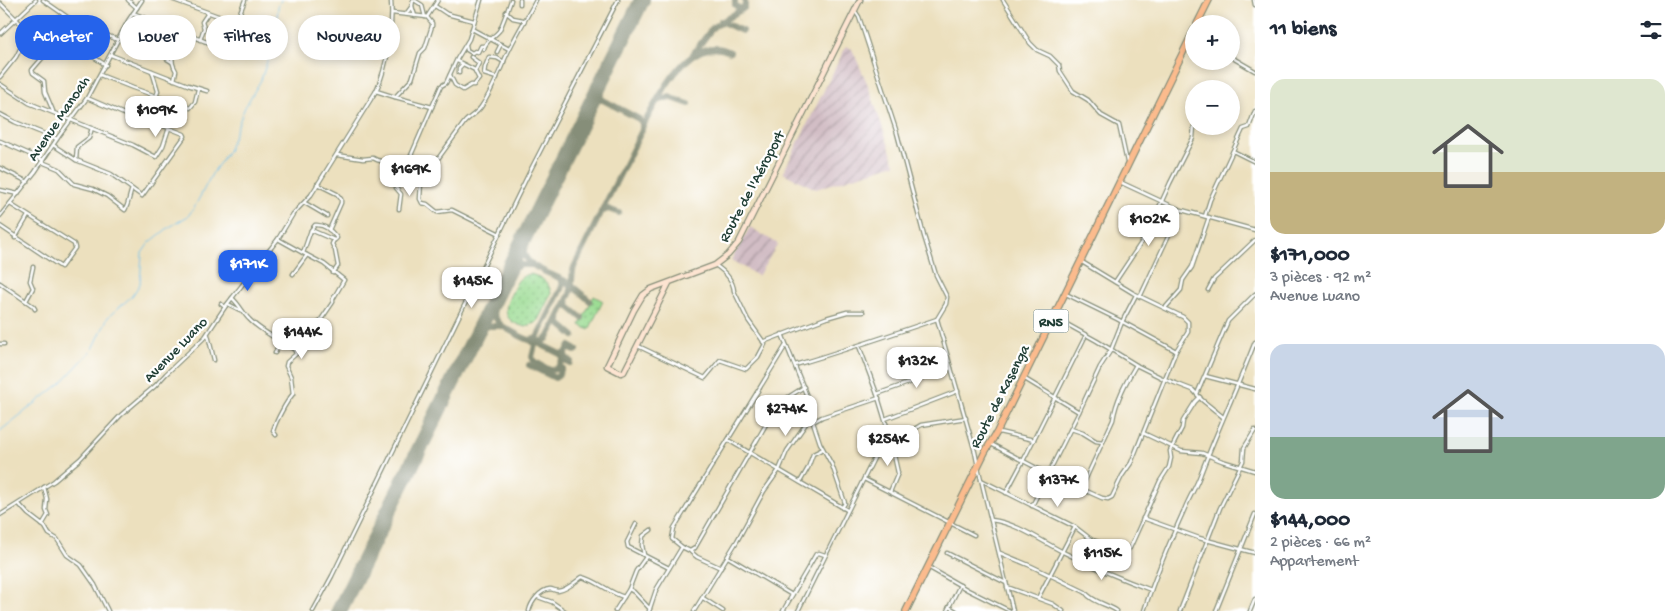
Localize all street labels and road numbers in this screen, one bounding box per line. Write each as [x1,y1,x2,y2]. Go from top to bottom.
street label: Avenue Manoah [25,73,95,165]
street label: Route de l'Aéroport [716,127,791,246]
road number: RN5 [1034,310,1068,332]
street label: Avenue Luano [141,314,212,387]
street label: Route de Kasenga [967,341,1035,452]

